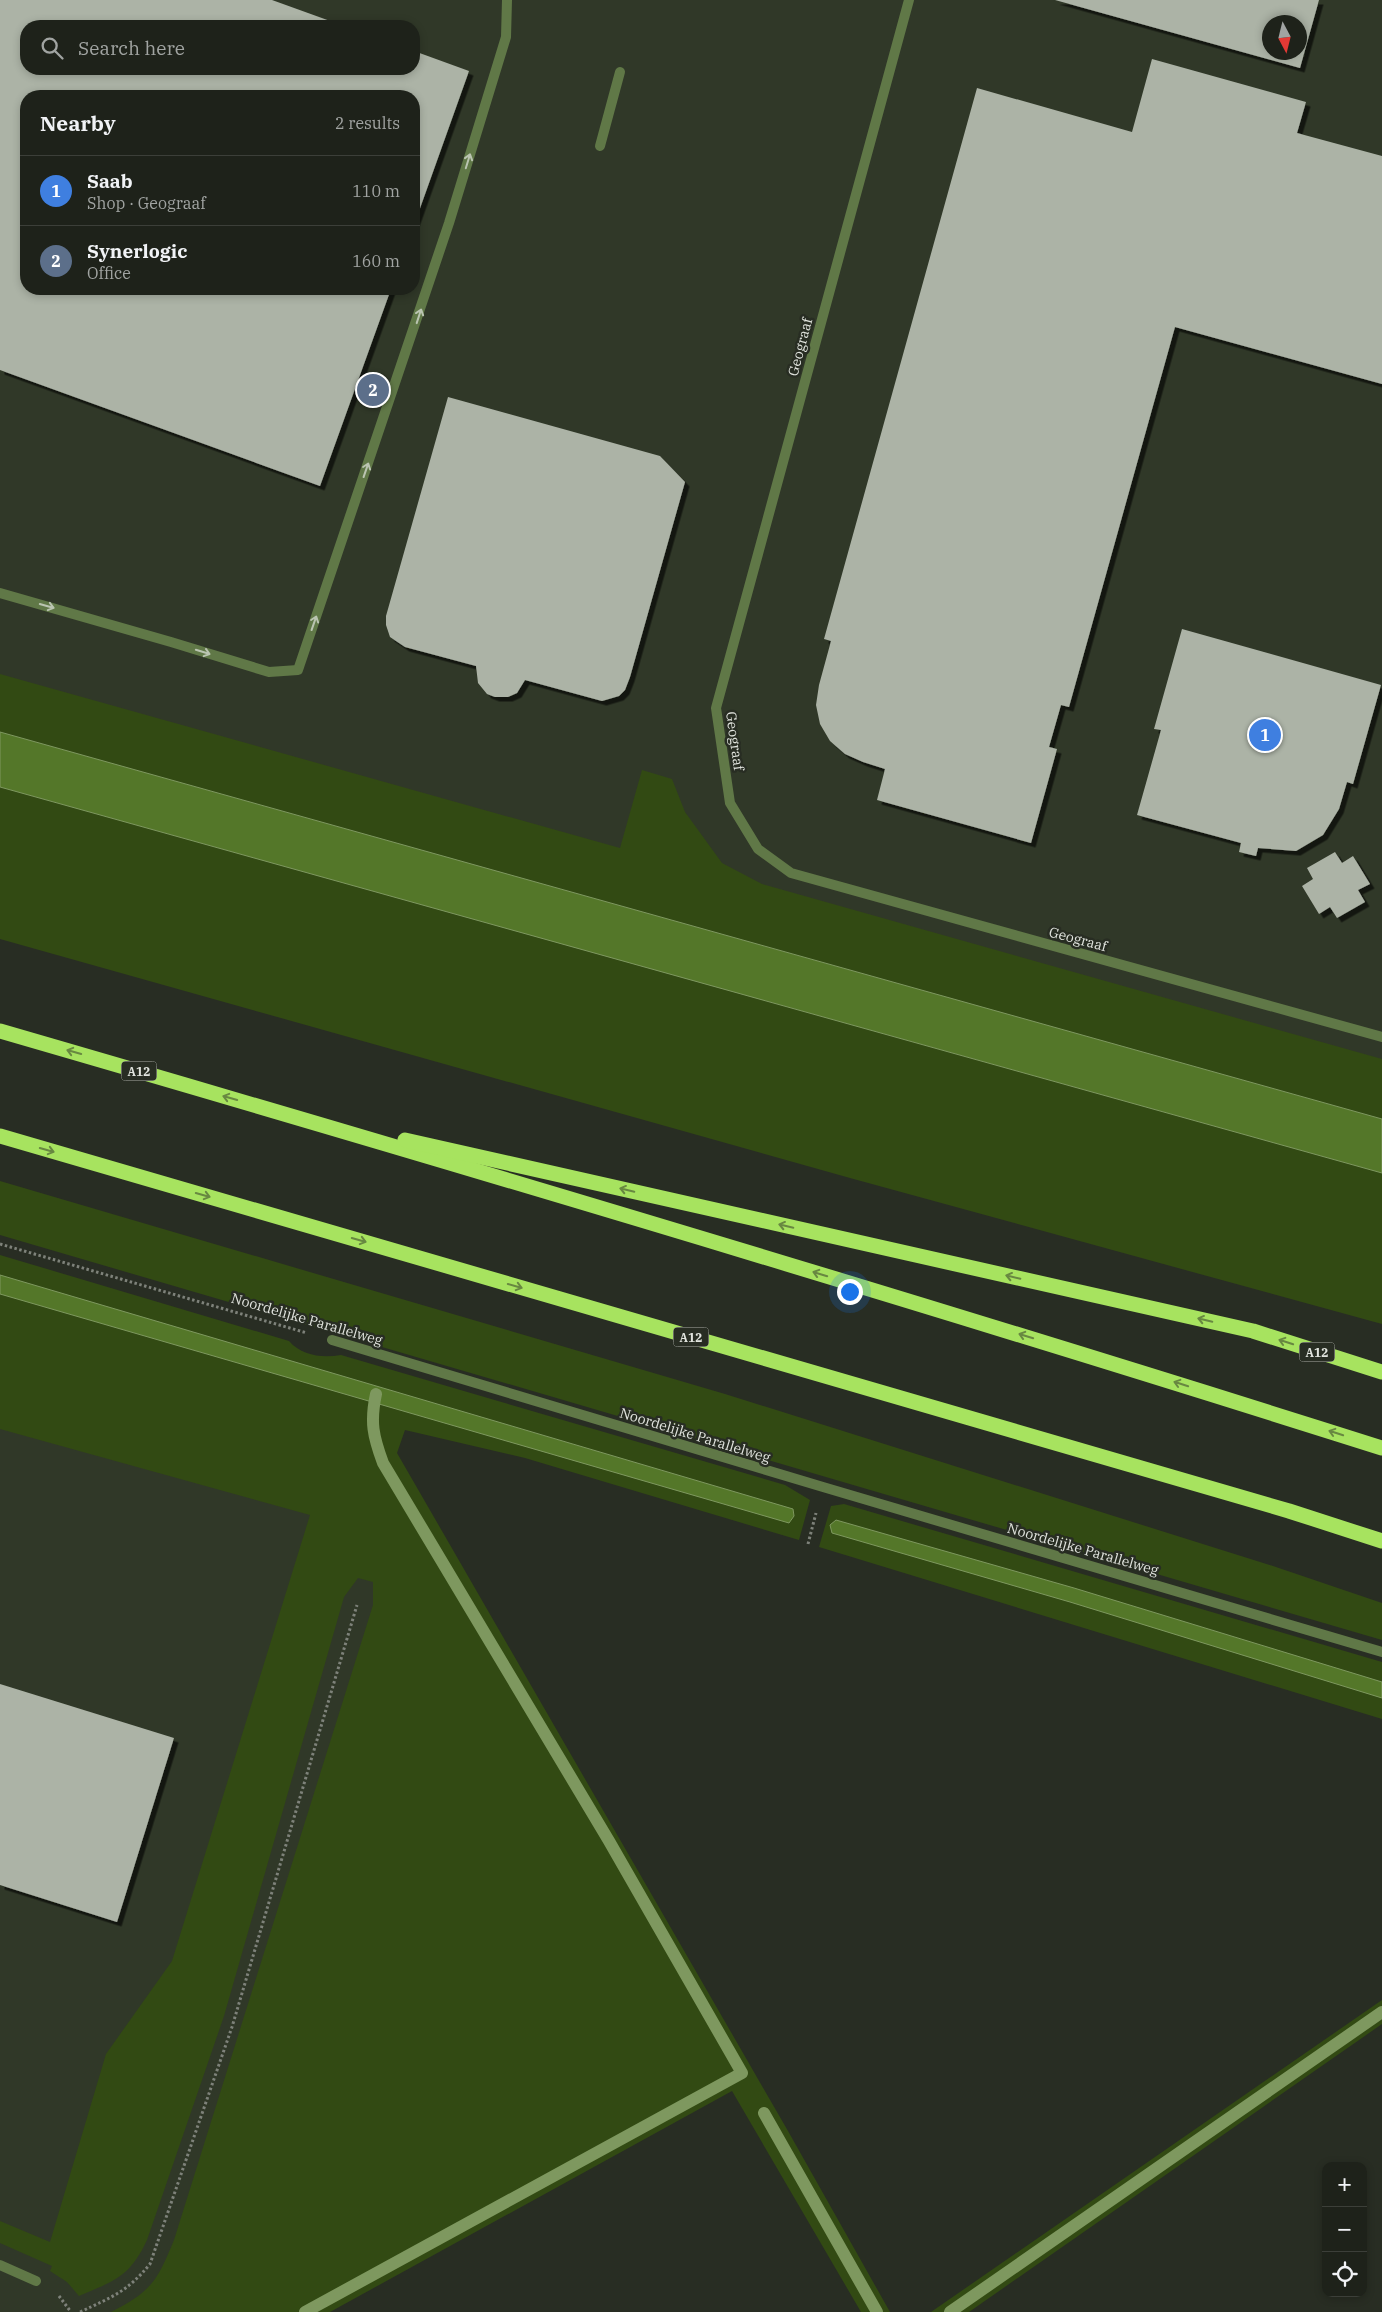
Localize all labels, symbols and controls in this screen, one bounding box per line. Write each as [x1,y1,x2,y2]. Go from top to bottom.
north arrow [1262,15,1307,60]
search box [20,20,420,75]
icon: search [38,34,66,62]
text: Search here [78,36,185,60]
text: Nearby [40,109,116,137]
text: 2 results [335,113,400,133]
one-way arrow [464,154,473,169]
text: Saab [87,169,133,193]
text: 1 [51,181,61,201]
text: 110 m [352,181,400,201]
text: Shop · Geograaf [87,193,206,213]
text: Synerlogic [87,239,187,263]
text: 2 [51,251,61,271]
text: 160 m [352,251,400,271]
text: Office [87,263,131,283]
one-way arrow [414,308,424,324]
street label: Geograaf [784,315,817,378]
pin: 2 [357,371,389,409]
one-way arrow [362,462,371,478]
one-way arrow [38,602,54,612]
one-way arrow [309,616,319,632]
one-way arrow [195,647,211,657]
street label: Geograaf [722,710,748,773]
pin: 1 [1249,716,1281,754]
street label: Geograaf [1047,923,1110,956]
one-way arrow [67,1047,83,1057]
road number: A12 [122,1062,156,1080]
one-way arrow [223,1092,239,1102]
one-way arrow [38,1145,54,1155]
one-way arrow [620,1185,636,1194]
one-way arrow [194,1191,210,1201]
one-way arrow [778,1221,794,1230]
one-way arrow [351,1236,367,1246]
one-way arrow [812,1268,828,1278]
one-way arrow [1005,1272,1021,1281]
your location [837,1279,863,1305]
one-way arrow [507,1281,523,1291]
street label: Noordelijke Parallelweg [229,1289,385,1349]
one-way arrow [1198,1315,1214,1324]
road number: A12 [674,1328,708,1346]
one-way arrow [1018,1330,1034,1340]
one-way arrow [1278,1336,1294,1346]
road number: A12 [1300,1342,1334,1361]
one-way arrow [1173,1379,1189,1389]
street label: Noordelijke Parallelweg [618,1404,773,1467]
one-way arrow [1328,1428,1344,1438]
street label: Noordelijke Parallelweg [1005,1519,1161,1579]
map controls [1322,2162,1367,2297]
button: + [1322,2162,1367,2207]
button: − [1322,2207,1367,2252]
button: locate [1322,2252,1367,2297]

